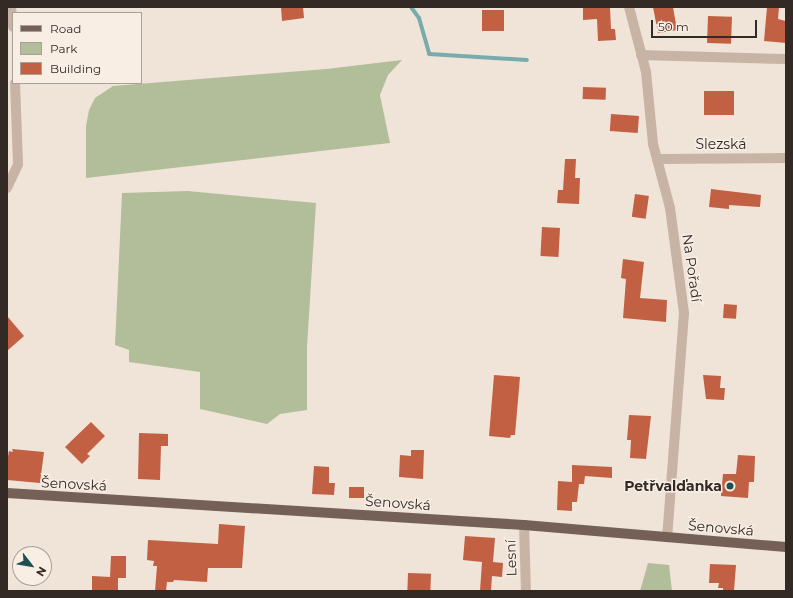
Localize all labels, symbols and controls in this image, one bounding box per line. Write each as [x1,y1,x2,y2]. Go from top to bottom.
legend [12,12,142,84]
scale bar [653,12,759,38]
text: 50 m [658,19,689,34]
text: Road [50,21,81,36]
text: Park [50,41,77,56]
text: Building [50,61,101,76]
street label: Slezská [695,136,747,152]
street label: Na Pořadí [679,233,705,303]
street label: Šenovská [41,474,107,494]
place label: Petřvalďanka [624,478,722,494]
marker: Petřvalďanka [725,481,735,491]
street label: Šenovská [365,492,431,514]
street label: Šenovská [687,517,755,539]
street label: Lesní [502,539,520,577]
north arrow [12,546,52,586]
text: N [33,564,50,579]

